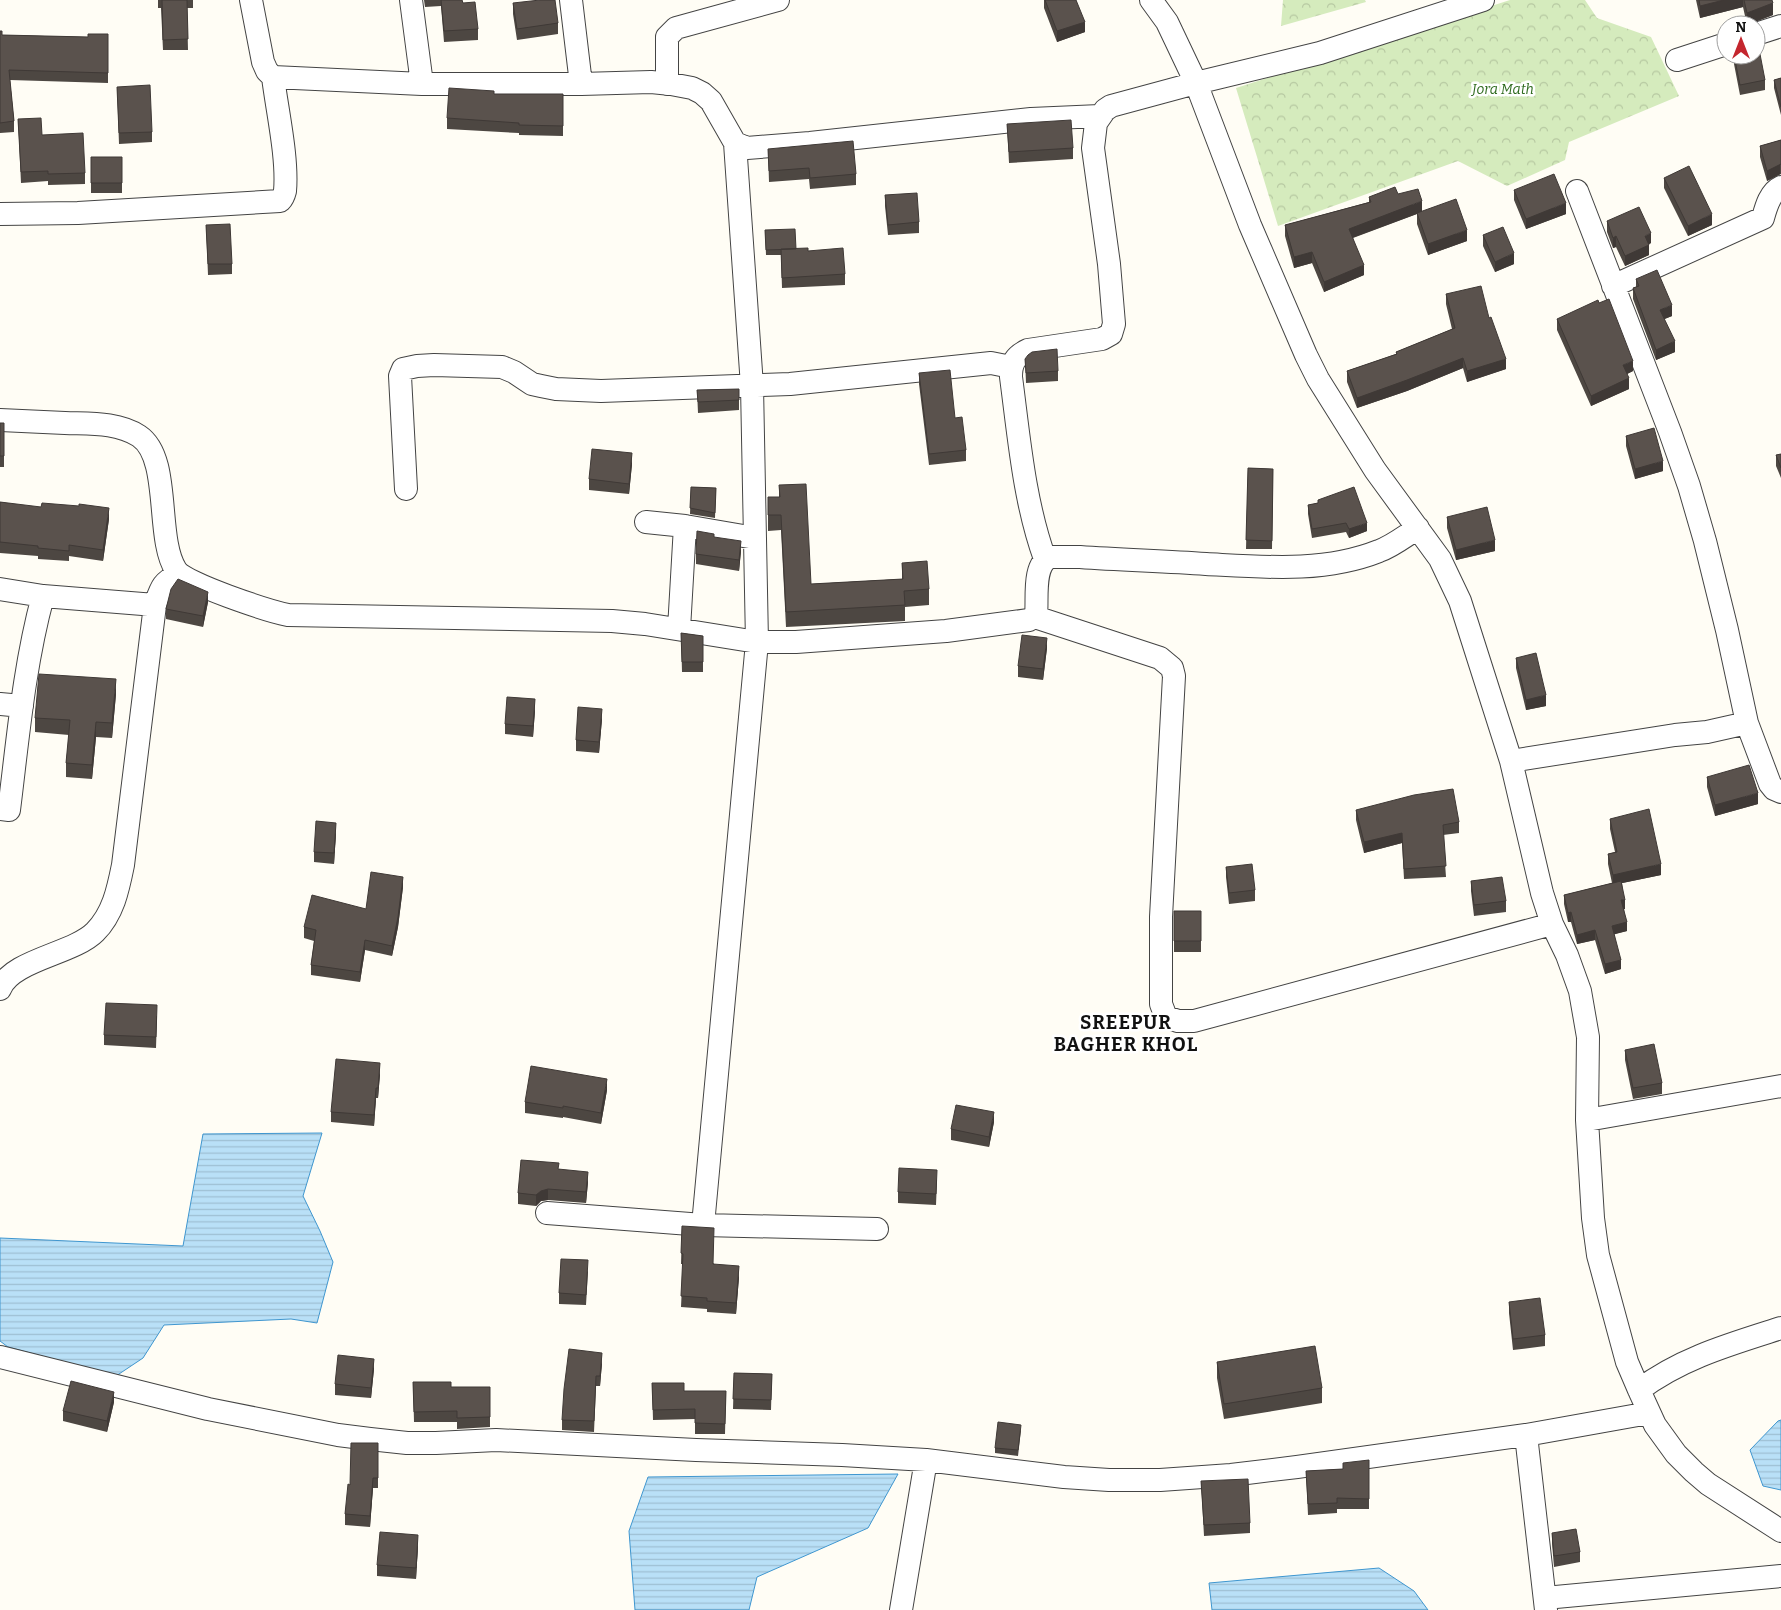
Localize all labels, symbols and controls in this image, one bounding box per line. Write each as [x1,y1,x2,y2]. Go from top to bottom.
north arrow [1716,15,1766,65]
text: N [1736,19,1747,36]
park label: Jora Math [1470,81,1534,98]
district label: SREEPUR BAGHER KHOL [1054,1011,1198,1056]

